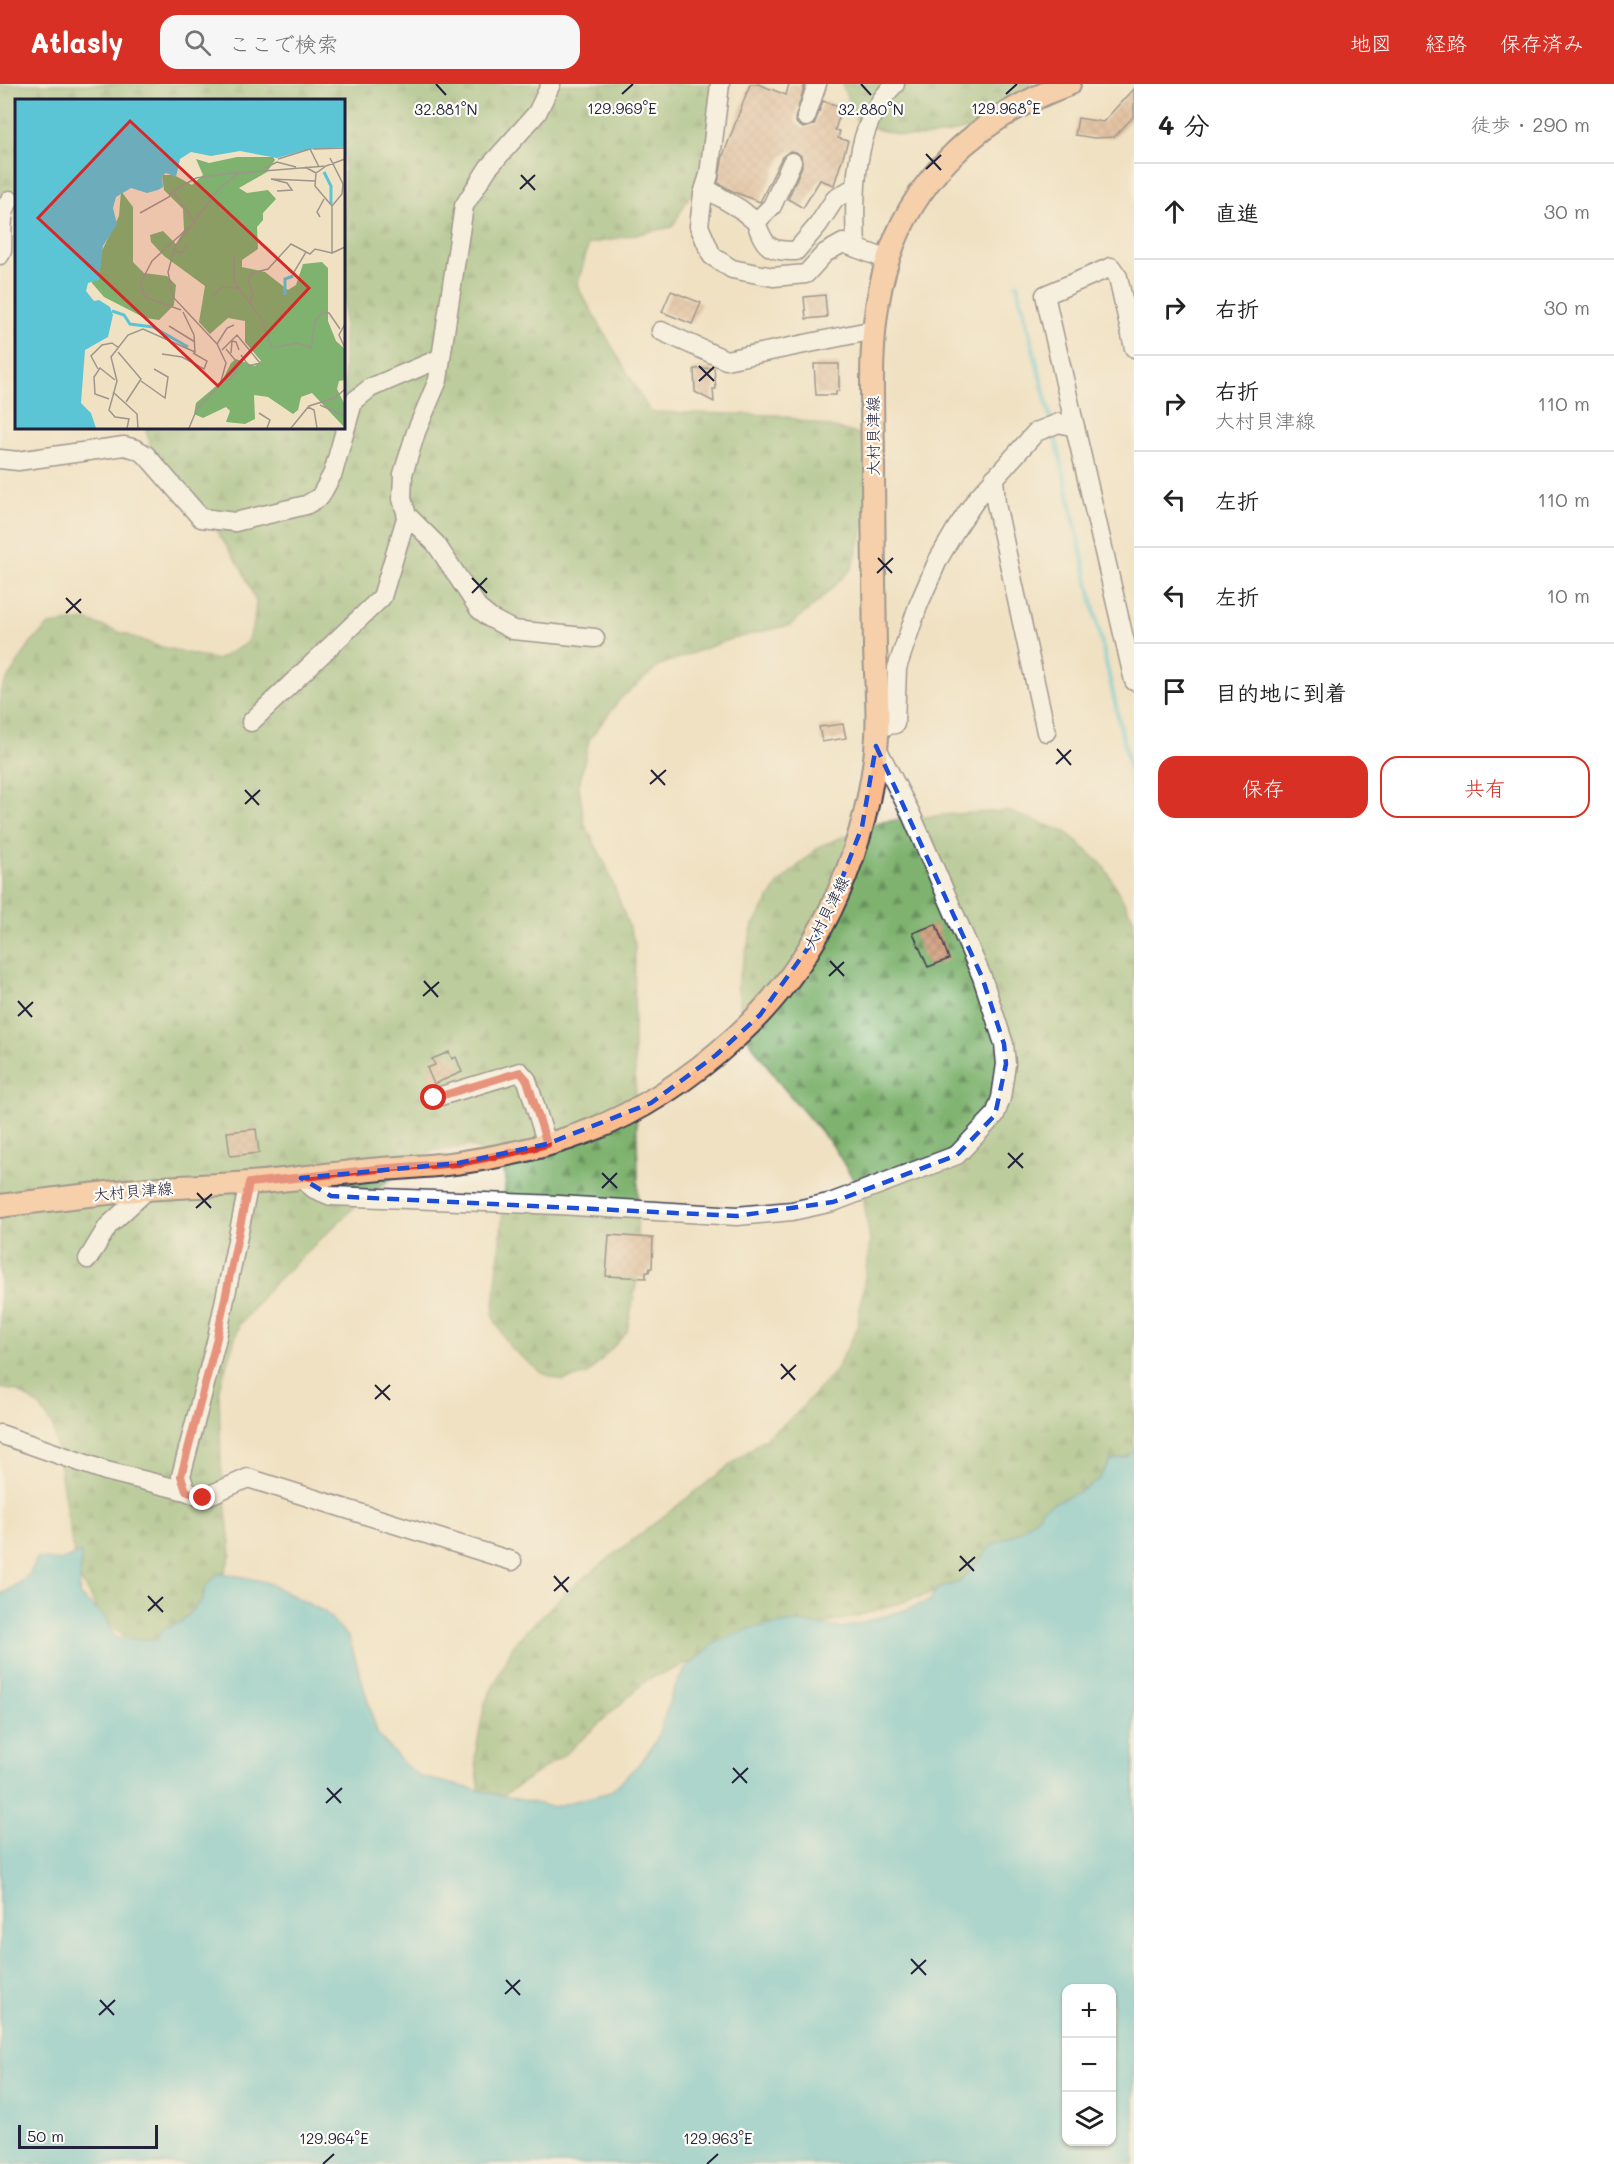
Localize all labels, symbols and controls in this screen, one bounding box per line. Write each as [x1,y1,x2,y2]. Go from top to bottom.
search box [160,15,580,69]
text: Atlasly [30,24,124,60]
icon: search [181,26,214,59]
text: ここで検索 [229,29,339,58]
text: 地図 [1350,29,1392,56]
text: 経路 [1425,29,1467,56]
text: 保存済み [1500,29,1584,56]
text: 129.969°E [587,98,657,118]
text: 129.968°E [971,98,1041,118]
inset map [15,99,345,429]
text: 32.881°N [414,99,478,119]
text: 32.880°N [838,99,904,119]
text: 4 分 [1158,108,1210,142]
text: 徒歩 · 290 m [1471,111,1590,137]
icon: ahead [1158,195,1191,228]
text: 直進 [1215,198,1259,227]
text: 30 m [1544,198,1590,224]
icon: right [1158,291,1191,324]
text: 右折 [1215,294,1259,323]
text: 30 m [1544,294,1590,320]
text: 右折 [1215,376,1259,405]
icon: right [1158,387,1191,420]
text: 110 m [1537,390,1590,416]
street label: 大村貝津線 [862,396,883,476]
text: 大村貝津線 [1215,407,1315,433]
icon: left [1158,483,1191,516]
text: 左折 [1215,486,1259,515]
text: 110 m [1537,486,1590,512]
icon: left [1158,579,1191,612]
text: 左折 [1215,582,1259,611]
text: 10 m [1546,582,1590,608]
icon: arrive [1158,675,1191,708]
text: 目的地に到着 [1215,678,1347,707]
button: 保存 [1158,756,1368,818]
button: 共有 [1380,756,1590,818]
street label: 大村貝津線 [798,872,853,953]
route start [420,1084,446,1110]
street label: 大村貝津線 [92,1177,174,1204]
route end [189,1484,215,1510]
map controls [1062,1984,1116,2146]
button: + [1062,1984,1116,2038]
button: − [1062,2038,1116,2092]
button: layers [1062,2092,1116,2146]
scale bar [18,2122,158,2150]
text: 50 m [27,2125,64,2146]
text: 129.964°E [299,2128,369,2148]
text: 129.963°E [683,2128,753,2148]

